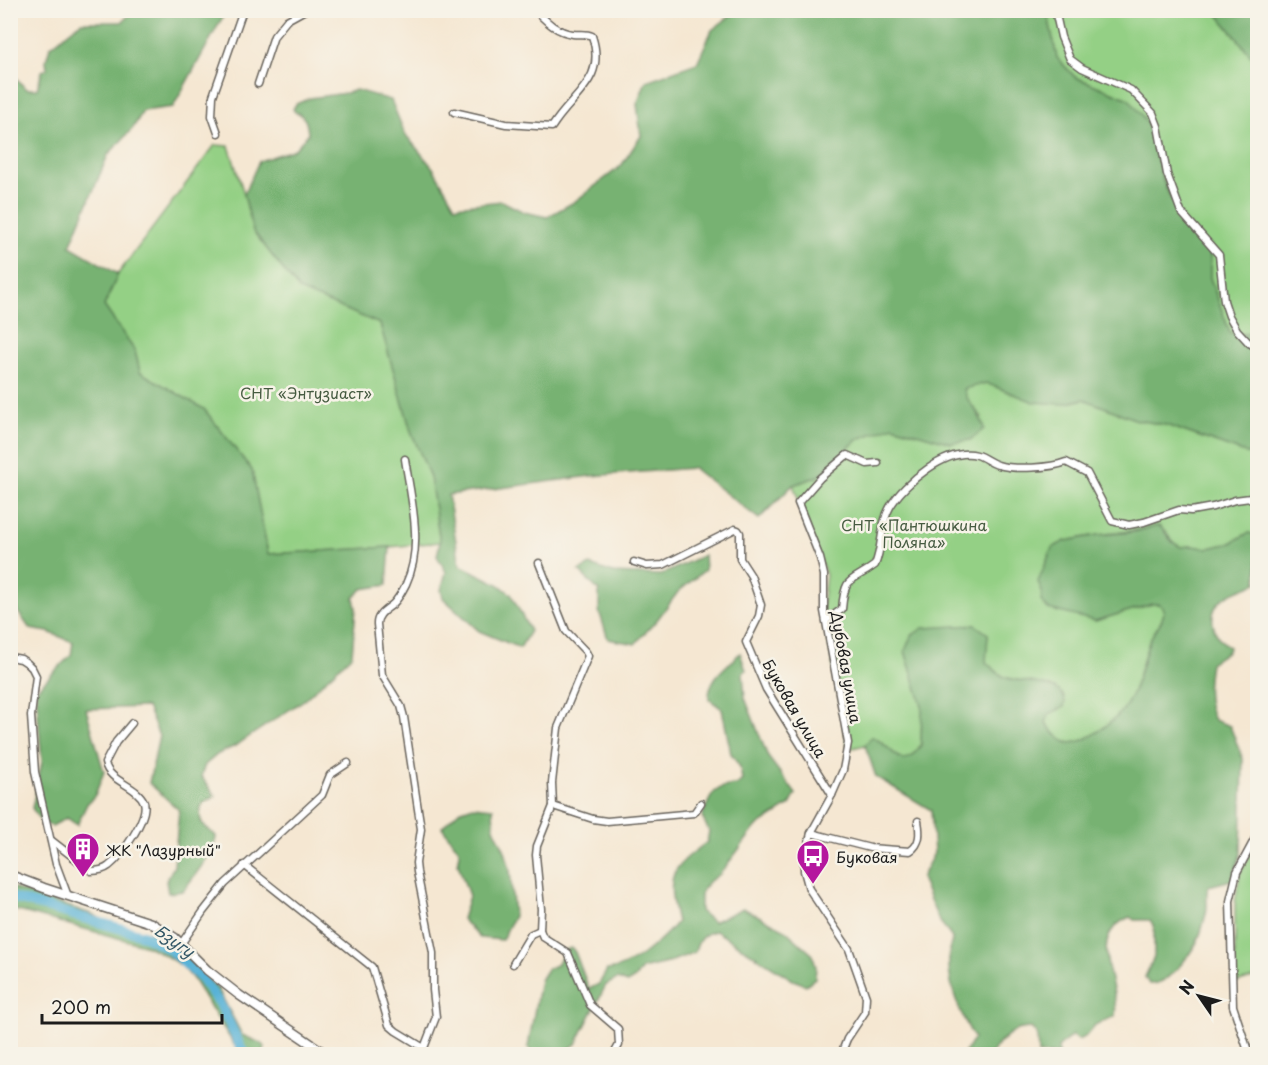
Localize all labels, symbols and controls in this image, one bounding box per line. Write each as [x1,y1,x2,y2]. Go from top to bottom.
park label: СНТ «Энтузиаст» [240,381,372,404]
park label: СНТ «Пантюшкина Поляна» [841,513,987,553]
street label: Дубовая улица [826,608,868,725]
street label: Буковая улица [757,654,833,762]
building icon: ЖК "Лазурный" [65,831,101,878]
place label: ЖК "Лазурный" [105,838,221,861]
bus stop icon: Буковая [795,838,831,885]
place label: Буковая [836,845,898,868]
water label: Бзугу [150,918,201,963]
north arrow [1169,966,1229,1026]
text: N [1172,975,1199,999]
scale bar [42,987,222,1025]
text: 200 m [51,993,111,1020]

